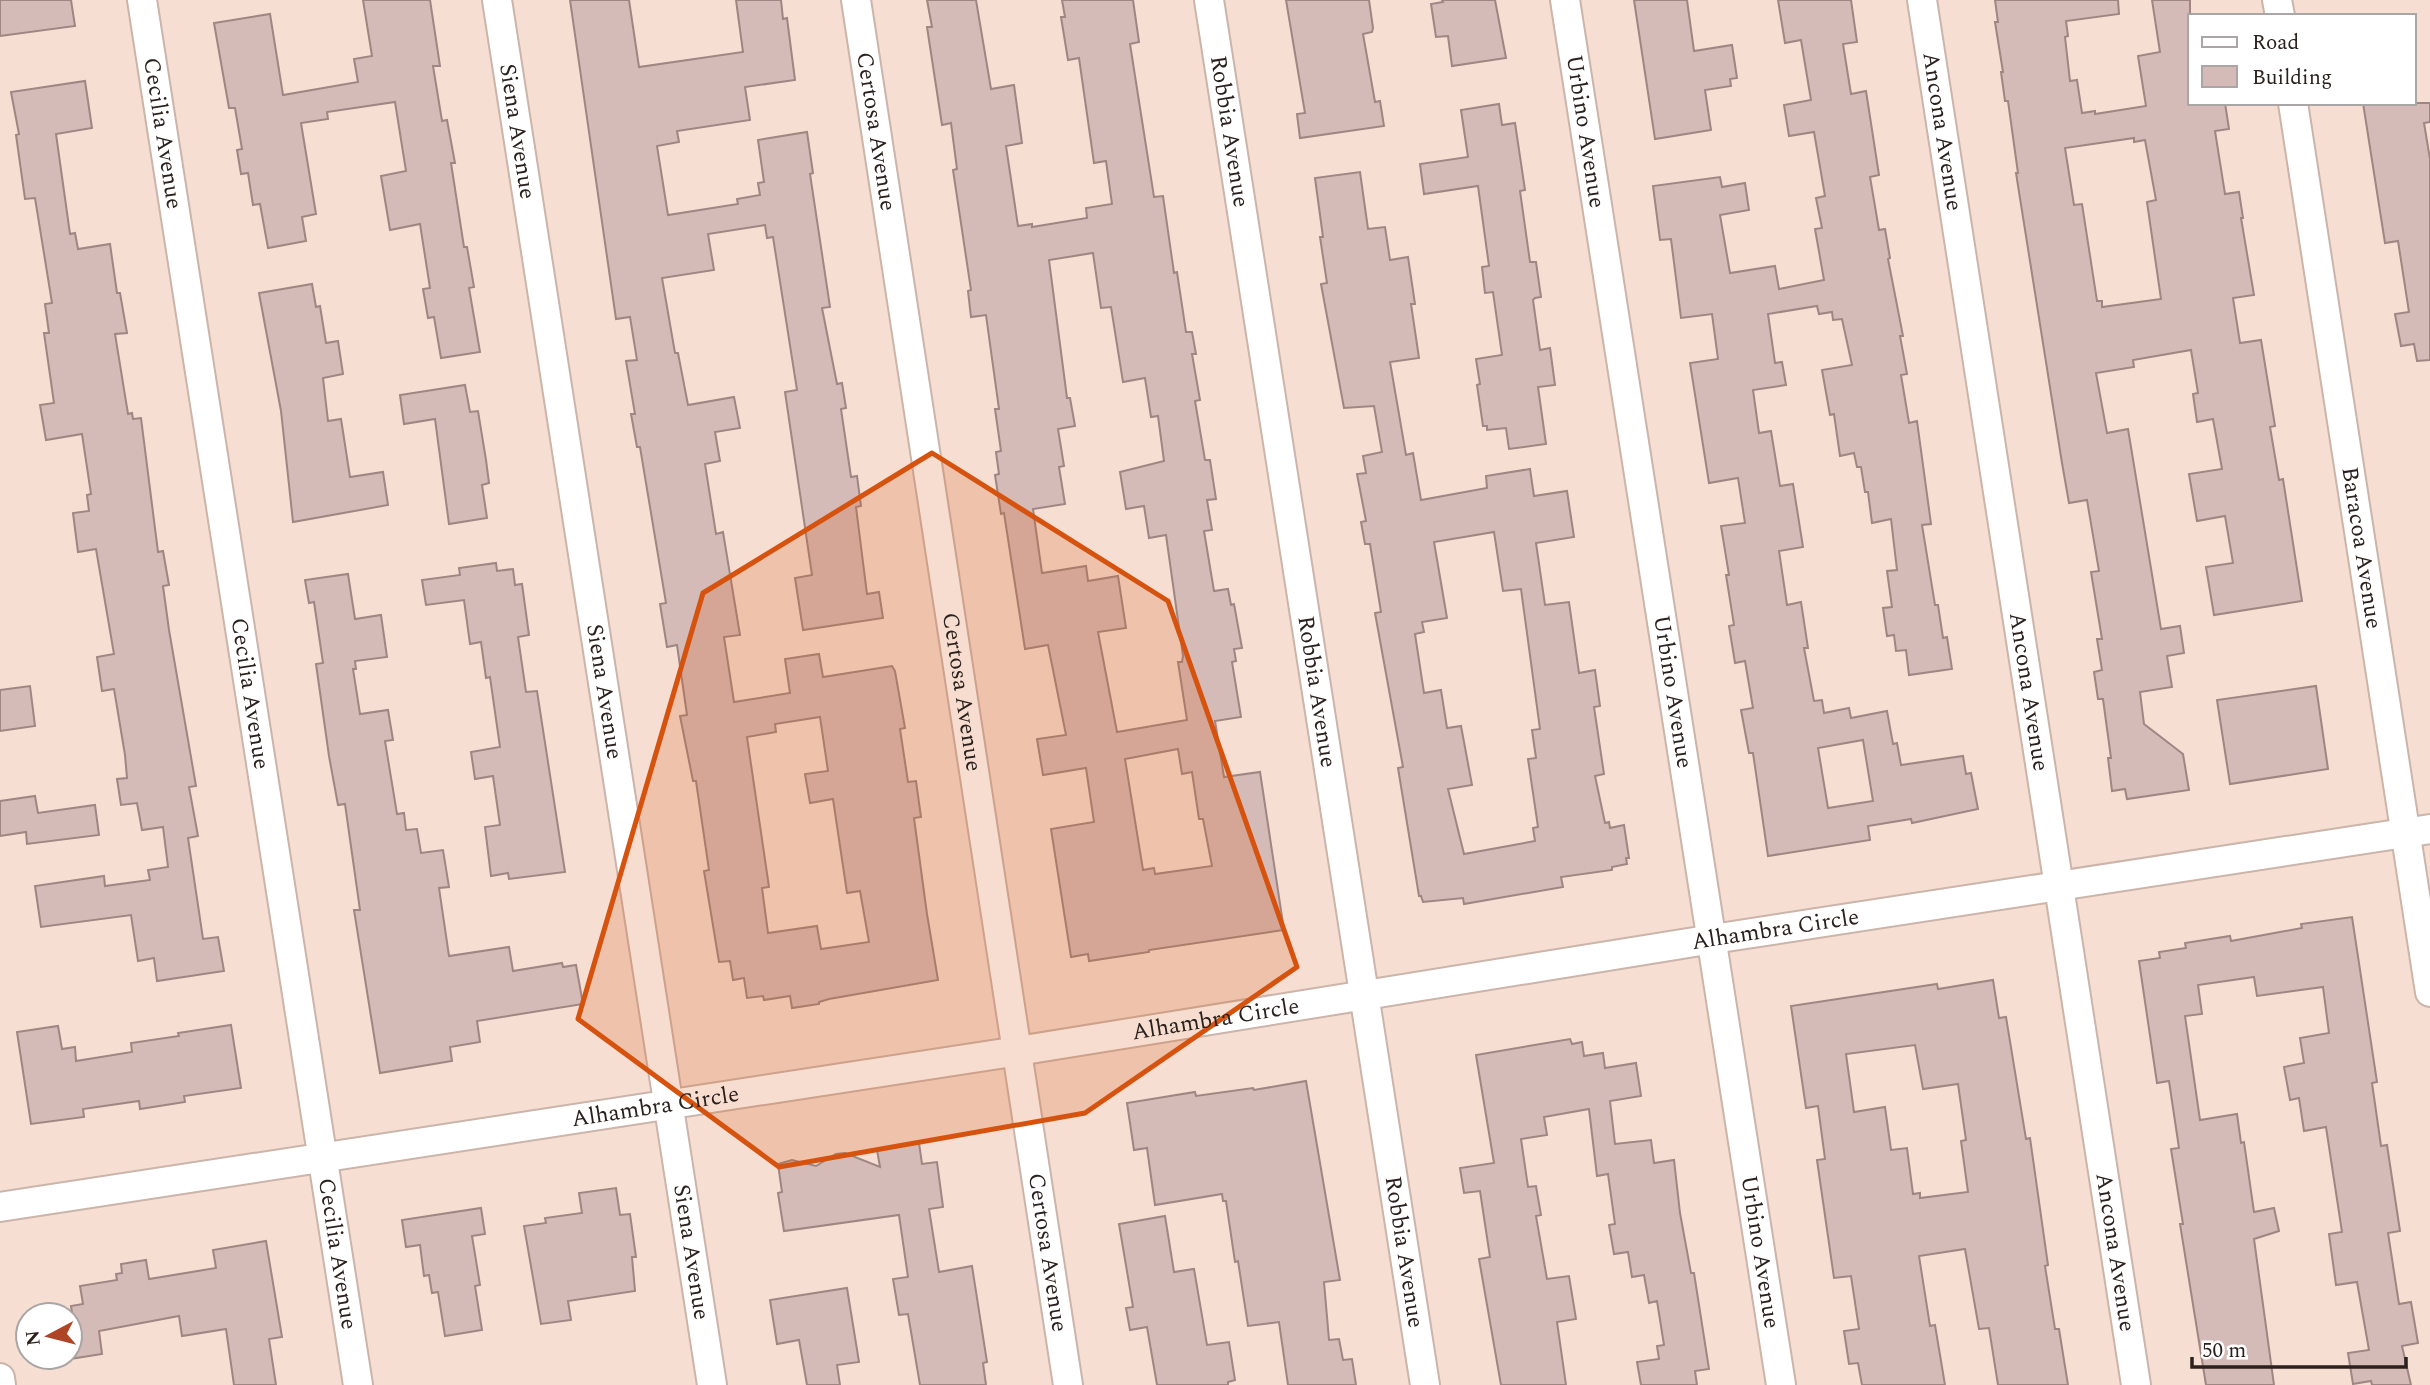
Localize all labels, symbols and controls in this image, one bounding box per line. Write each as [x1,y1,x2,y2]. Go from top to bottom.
legend [2188,14,2416,105]
text: Road [2252,27,2299,59]
street label: Certosa Avenue [847,50,906,213]
street label: Ancona Avenue [1913,50,1972,213]
street label: Urbino Avenue [1556,52,1615,211]
street label: Robbia Avenue [1200,53,1259,210]
street label: Cecilia Avenue [134,55,192,212]
street label: Siena Avenue [490,61,545,202]
text: Building [2252,62,2332,94]
street label: Baracoa Avenue [2332,464,2391,631]
street label: Certosa Avenue [932,610,991,774]
street label: Ancona Avenue [1999,610,2058,774]
street label: Urbino Avenue [1644,612,1702,771]
street label: Robbia Avenue [1288,613,1346,770]
street label: Cecilia Avenue [221,615,279,772]
street label: Siena Avenue [577,621,632,762]
street label: Alhambra Circle [1689,899,1862,960]
street label: Alhambra Circle [1129,988,1302,1050]
street label: Alhambra Circle [569,1076,742,1137]
street label: Certosa Avenue [1018,1170,1077,1334]
street label: Ancona Avenue [2086,1170,2145,1334]
street label: Robbia Avenue [1375,1173,1433,1330]
street label: Urbino Avenue [1731,1173,1789,1331]
street label: Cecilia Avenue [308,1176,367,1332]
street label: Siena Avenue [664,1182,719,1322]
north arrow [14,1301,84,1371]
scale bar [2192,1326,2406,1370]
text: N [18,1328,49,1347]
text: 50 m [2202,1335,2246,1367]

